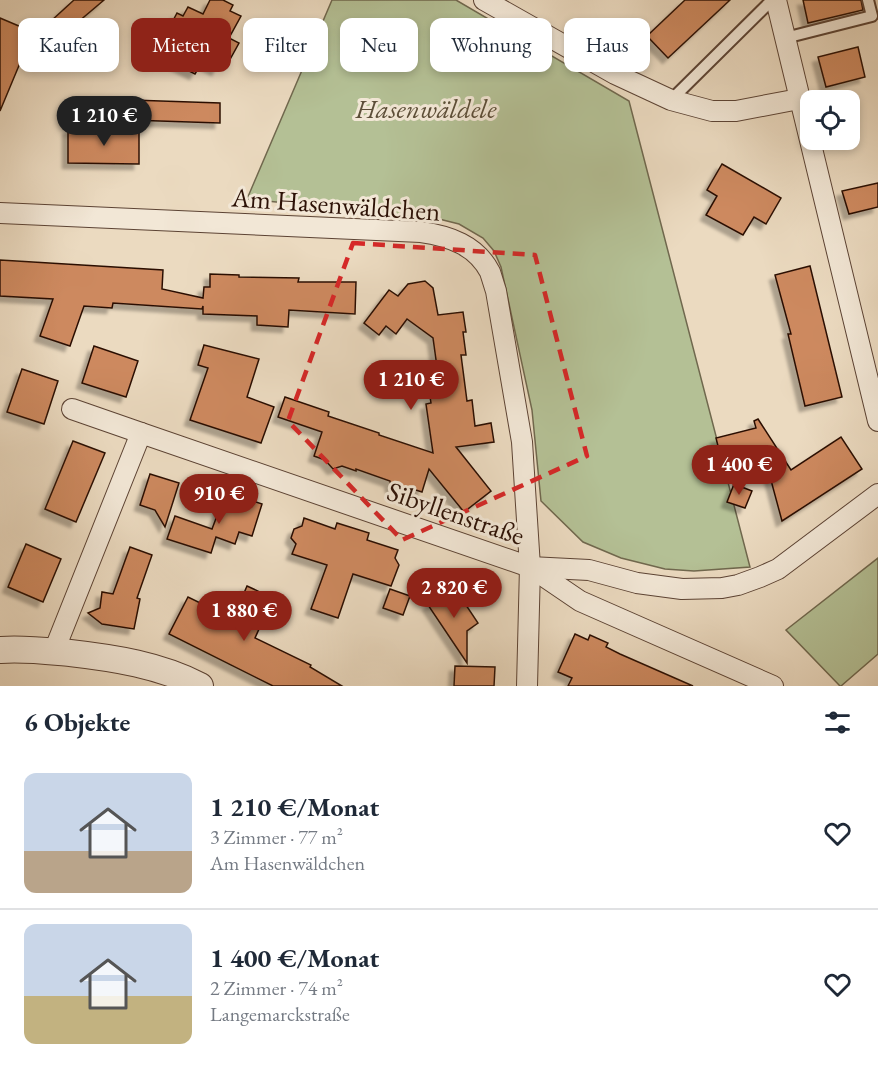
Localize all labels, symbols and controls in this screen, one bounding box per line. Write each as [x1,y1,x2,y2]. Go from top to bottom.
chip: Kaufen [18,18,119,72]
chip: Mieten [131,18,231,72]
chip: Filter [243,18,328,72]
chip: Neu [340,18,418,72]
chip: Wohnung [430,18,552,72]
chip: Haus [564,18,650,72]
map controls [800,90,860,150]
button: locate [800,90,860,150]
park label: Hasenwäldele [354,91,497,126]
pin: 1 210 € [49,96,159,147]
text: 1 210 € [71,102,137,128]
street label: Am Hasenwäldchen [229,179,442,229]
pin: 1 210 € [356,360,466,411]
text: 1 210 € [378,366,444,392]
pin: 1 400 € [684,445,794,496]
text: 1 400 € [706,451,772,477]
street label: Sibyllenstraße [383,473,529,553]
pin: 910 € [177,474,261,525]
text: 910 € [193,480,245,506]
pin: 2 820 € [399,568,509,619]
text: 2 820 € [421,574,487,600]
pin: 1 880 € [189,591,299,642]
text: 1 880 € [211,597,277,623]
text: 6 Objekte [24,705,130,739]
icon: filters [821,706,854,739]
text: 1 210 €/Monat [210,790,379,824]
icon: home [72,797,144,869]
icon: heart [821,817,854,850]
text: 3 Zimmer · 77 m² [210,824,343,850]
text: Am Hasenwäldchen [210,850,365,876]
text: 1 400 €/Monat [210,941,379,975]
icon: home [72,948,144,1020]
icon: heart [821,968,854,1001]
text: 2 Zimmer · 74 m² [210,975,343,1001]
text: Langemarckstraße [210,1001,350,1027]

